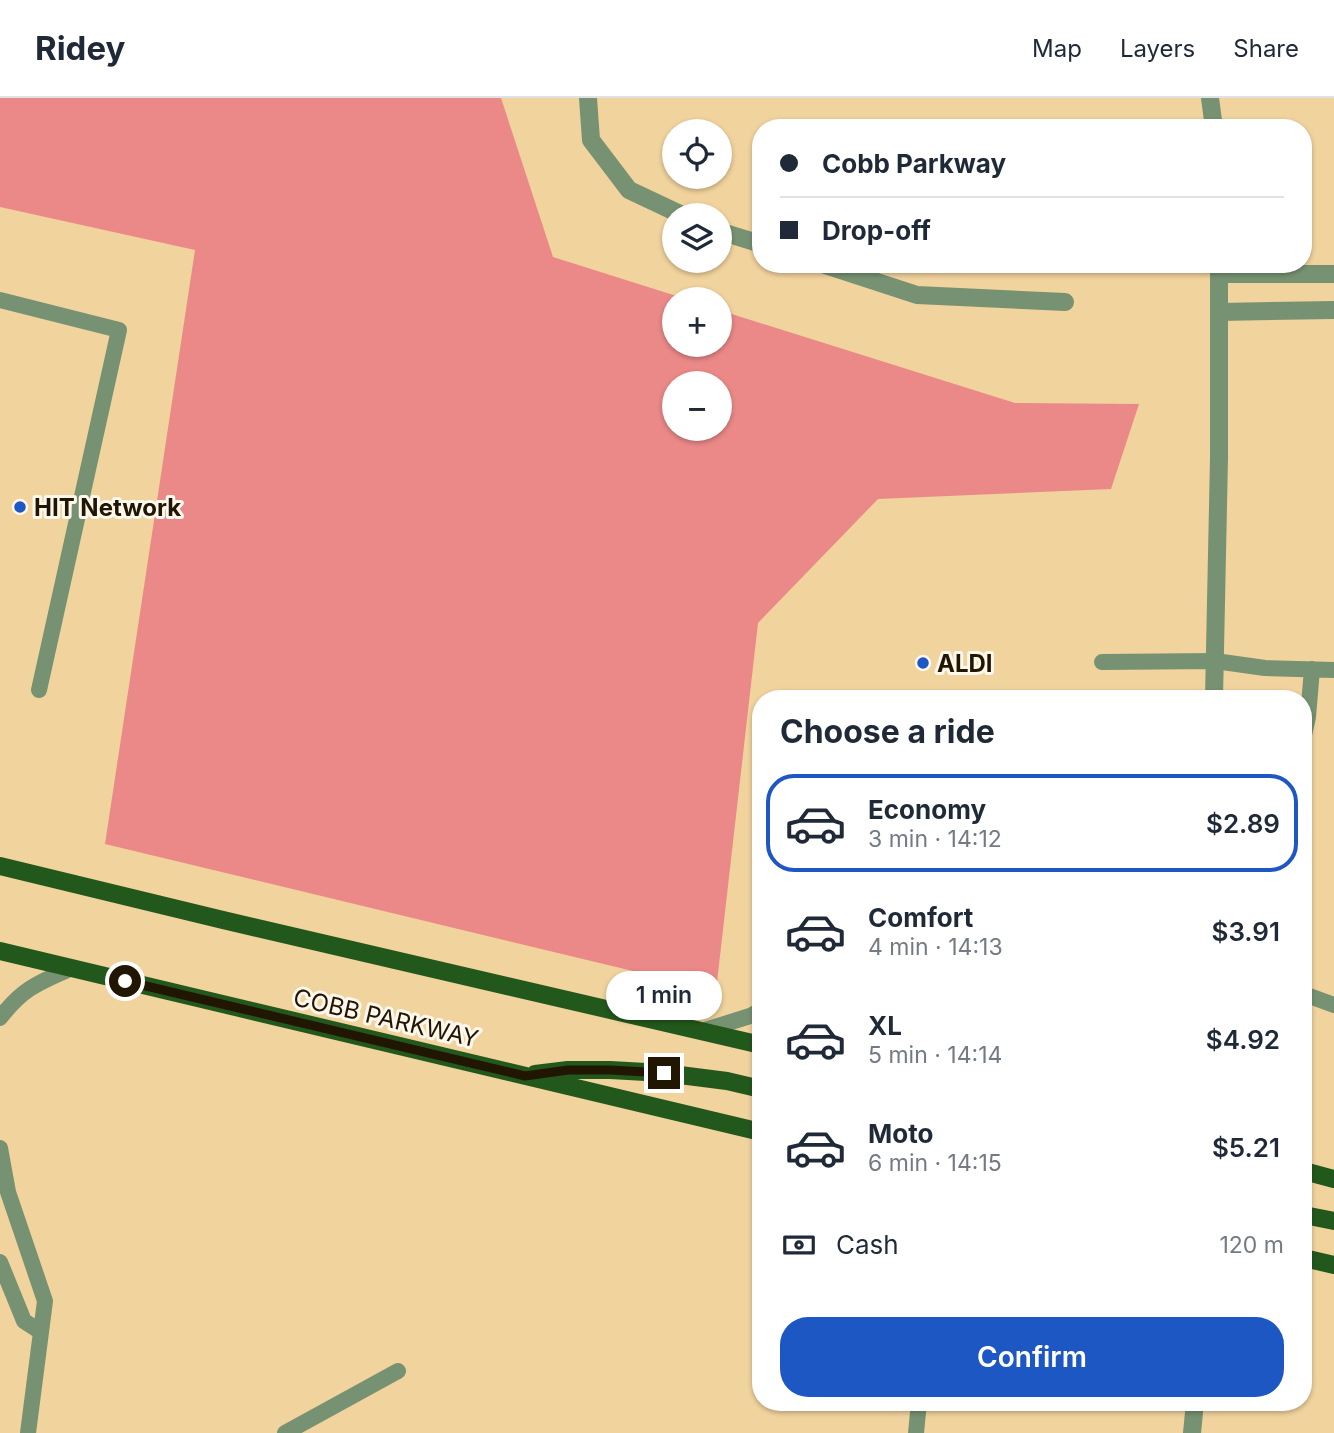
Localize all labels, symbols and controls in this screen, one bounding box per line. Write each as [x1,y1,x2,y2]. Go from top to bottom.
text: Ridey [35,28,125,68]
text: Map [1032,34,1082,63]
text: Layers [1120,34,1195,63]
text: Share [1233,34,1299,63]
map controls [662,119,732,441]
button: locate [662,119,732,189]
text: Cobb Parkway [822,148,1006,179]
button: layers [662,203,732,273]
text: Drop-off [822,215,931,246]
button: + [662,287,732,357]
button: − [662,371,732,441]
place label: HIT Network [34,493,181,522]
marker: HIT Network [12,499,28,515]
place label: ALDI [937,649,993,678]
marker: ALDI [915,655,931,671]
text: Choose a ride [780,712,995,751]
icon: car [784,792,847,855]
text: Economy [868,794,986,825]
text: $2.89 [1206,808,1280,839]
text: 3 min · 14:12 [868,825,1002,853]
icon: car [784,900,847,963]
text: Comfort [868,902,973,933]
text: $3.91 [1211,916,1280,947]
text: 4 min · 14:13 [868,933,1003,961]
route start [109,965,141,997]
callout: 1 min [606,972,722,1020]
text: 1 min [636,981,692,1009]
street label: COBB PARKWAY [291,983,481,1053]
icon: car [784,1008,847,1071]
text: XL [868,1010,902,1041]
text: $4.92 [1206,1024,1280,1055]
text: 5 min · 14:14 [868,1041,1002,1069]
route end [648,1057,680,1089]
icon: car [784,1116,847,1179]
text: Moto [868,1118,933,1149]
text: $5.21 [1212,1132,1280,1163]
text: 6 min · 14:15 [868,1149,1002,1177]
icon: cash [780,1226,818,1264]
text: Cash [836,1229,899,1260]
text: 120 m [1219,1231,1284,1259]
button: Confirm [780,1317,1284,1397]

